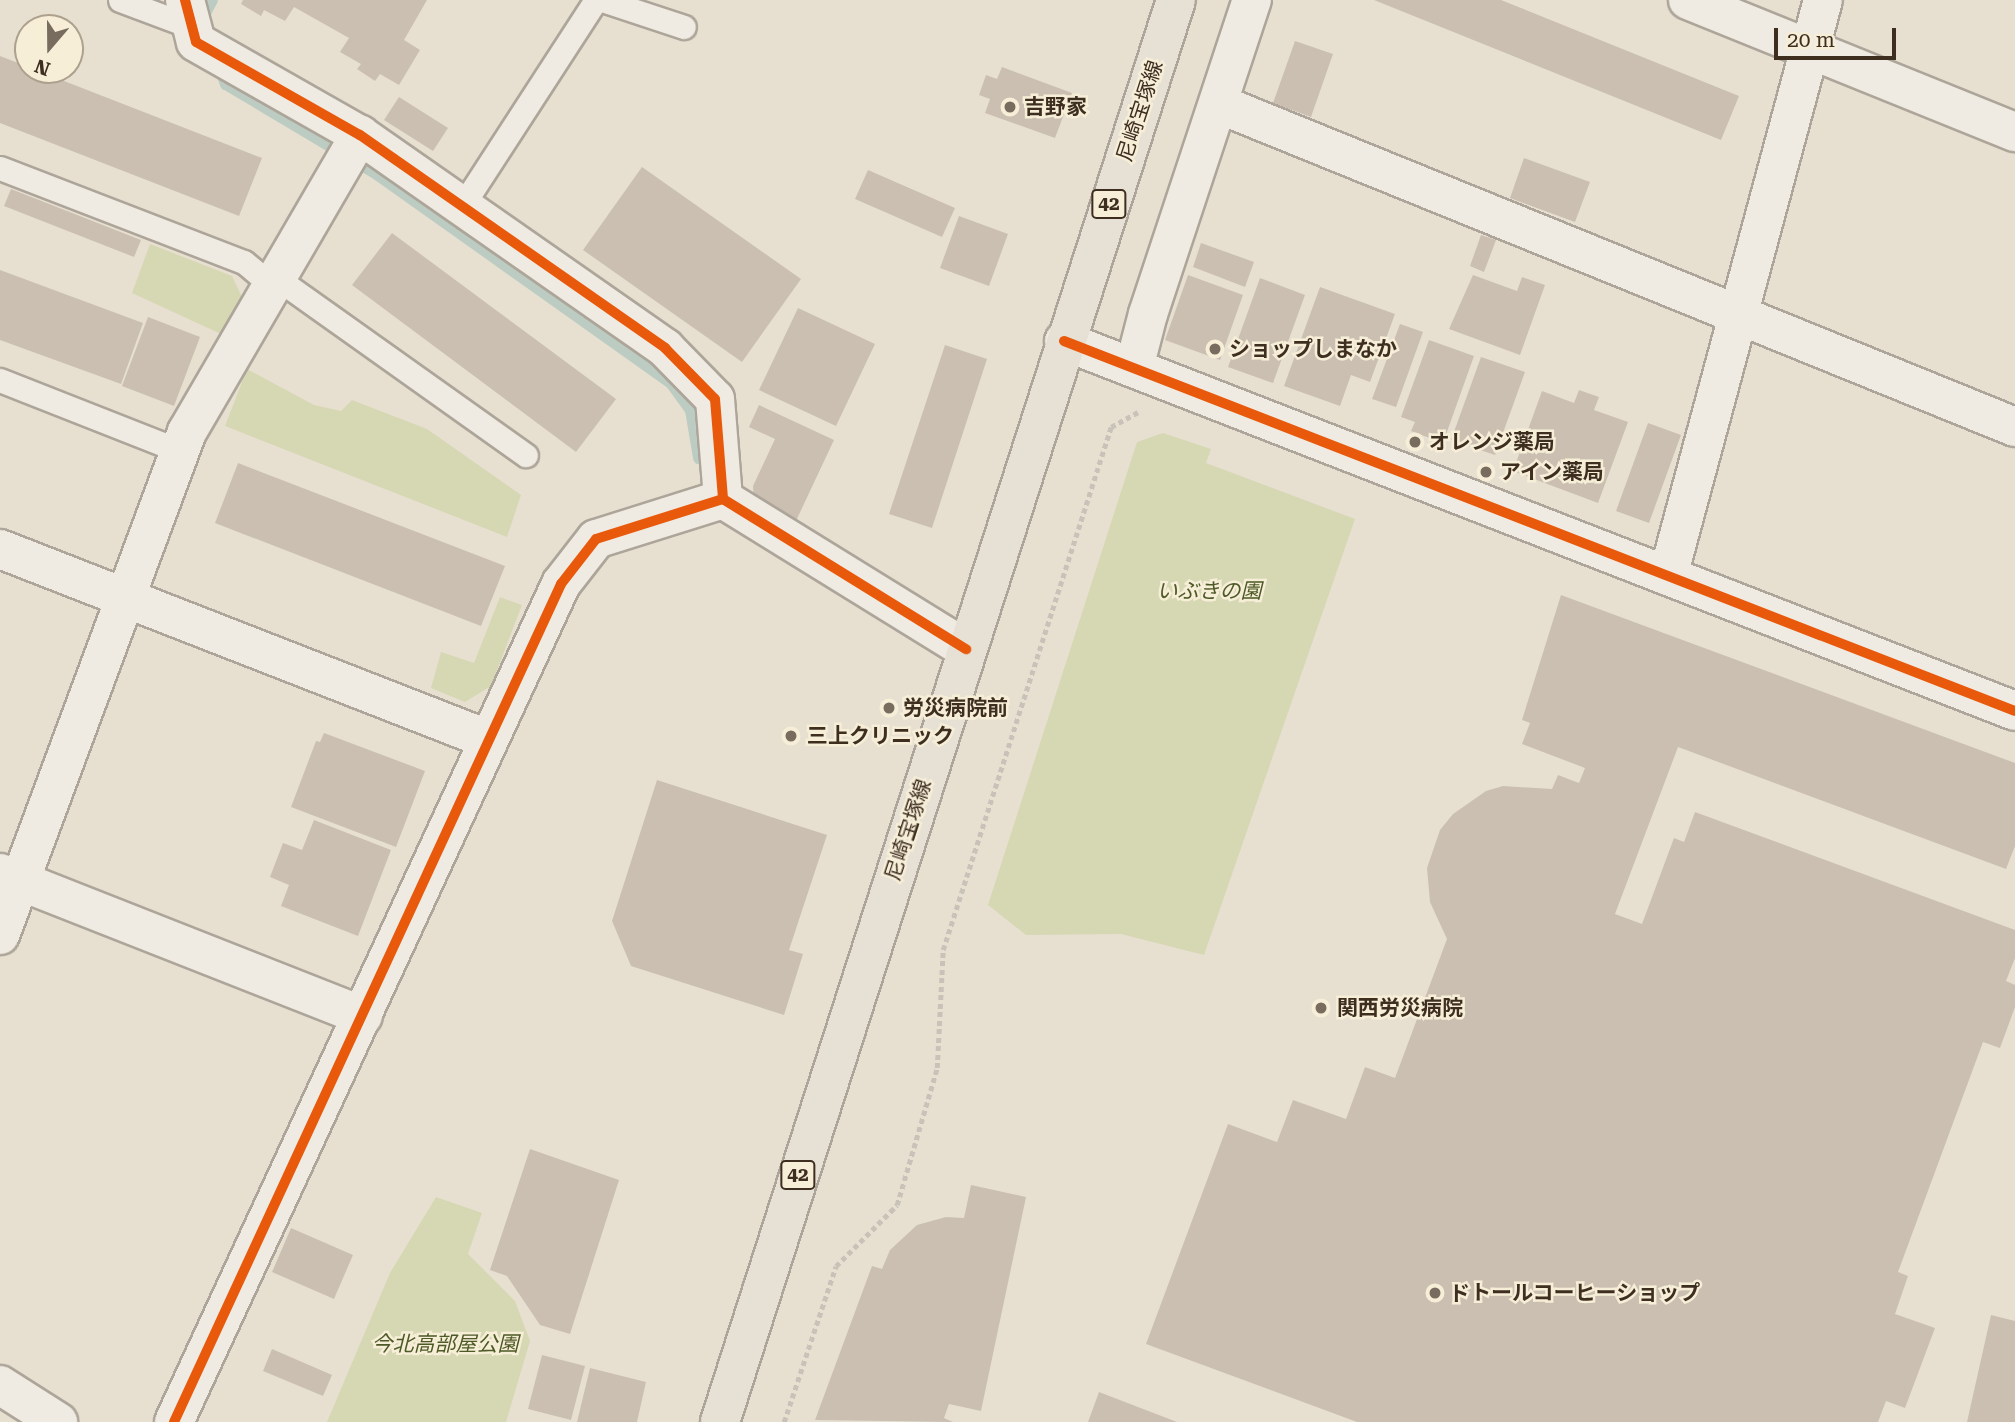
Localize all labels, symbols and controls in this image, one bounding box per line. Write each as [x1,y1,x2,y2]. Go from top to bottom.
north arrow [14,14,84,84]
scale bar [1777,14,1899,58]
text: 20 m [1787,28,1835,52]
text: N [32,54,53,81]
street label: 尼崎宝塚線 [1112,57,1168,165]
place label: 吉野家 [1024,94,1087,120]
marker: 吉野家 [1002,99,1018,115]
road number: 42 [1090,188,1128,220]
place label: ショップしまなか [1229,336,1397,362]
marker: ショップしまなか [1207,341,1223,357]
place label: オレンジ薬局 [1429,429,1555,455]
marker: オレンジ薬局 [1407,434,1423,450]
place label: アイン薬局 [1500,459,1605,485]
marker: アイン薬局 [1478,464,1494,480]
park label: いぶきの園 [1157,578,1261,604]
place label: 労災病院前 [903,695,1008,721]
marker: 労災病院前 [881,700,897,716]
place label: 三上クリニック [807,723,954,749]
marker: 三上クリニック [781,726,801,746]
street label: 尼崎宝塚線 [880,776,936,884]
place label: 関西労災病院 [1337,995,1463,1021]
marker: 関西労災病院 [1311,998,1331,1018]
road number: 42 [779,1160,817,1190]
place label: ドトールコーヒーショップ [1449,1280,1701,1306]
marker: ドトールコーヒーショップ [1427,1285,1443,1301]
park label: 今北高部屋公園 [372,1331,518,1357]

